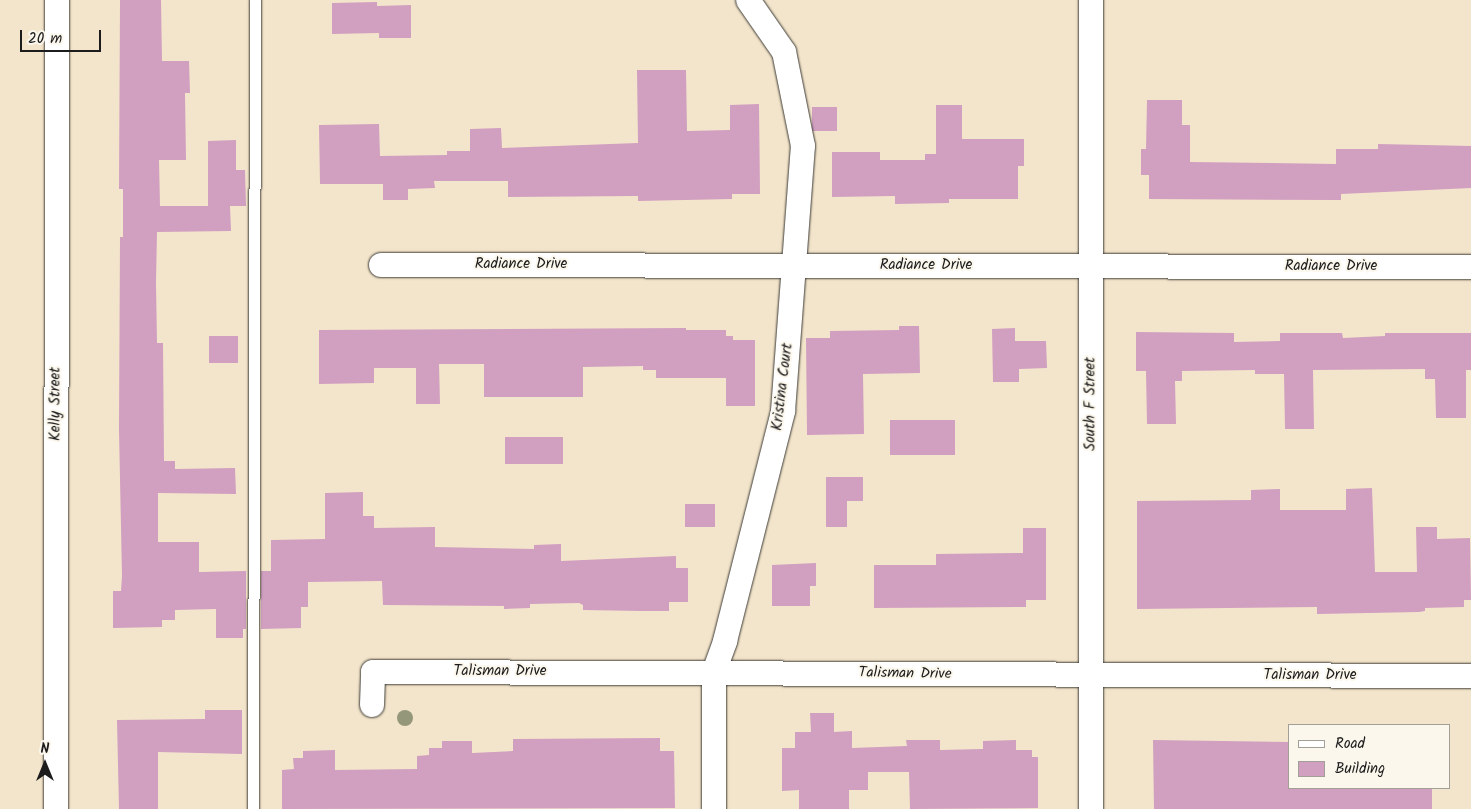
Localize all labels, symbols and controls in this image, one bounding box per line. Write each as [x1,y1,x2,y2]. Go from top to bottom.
scale bar [22,20,104,52]
text: 20 m [28,27,62,51]
street label: Radiance Drive [475,256,567,274]
street label: Radiance Drive [880,257,972,275]
street label: Radiance Drive [1285,258,1377,276]
street label: Kristina Court [769,342,797,432]
street label: South F Street [1082,357,1100,451]
street label: Kelly Street [47,367,65,441]
street label: Talisman Drive [454,663,546,681]
street label: Talisman Drive [858,664,952,684]
street label: Talisman Drive [1264,667,1356,685]
legend [1288,724,1451,789]
text: Road [1335,732,1365,756]
text: N [41,738,49,760]
north arrow [20,739,70,789]
text: Building [1335,757,1385,781]

